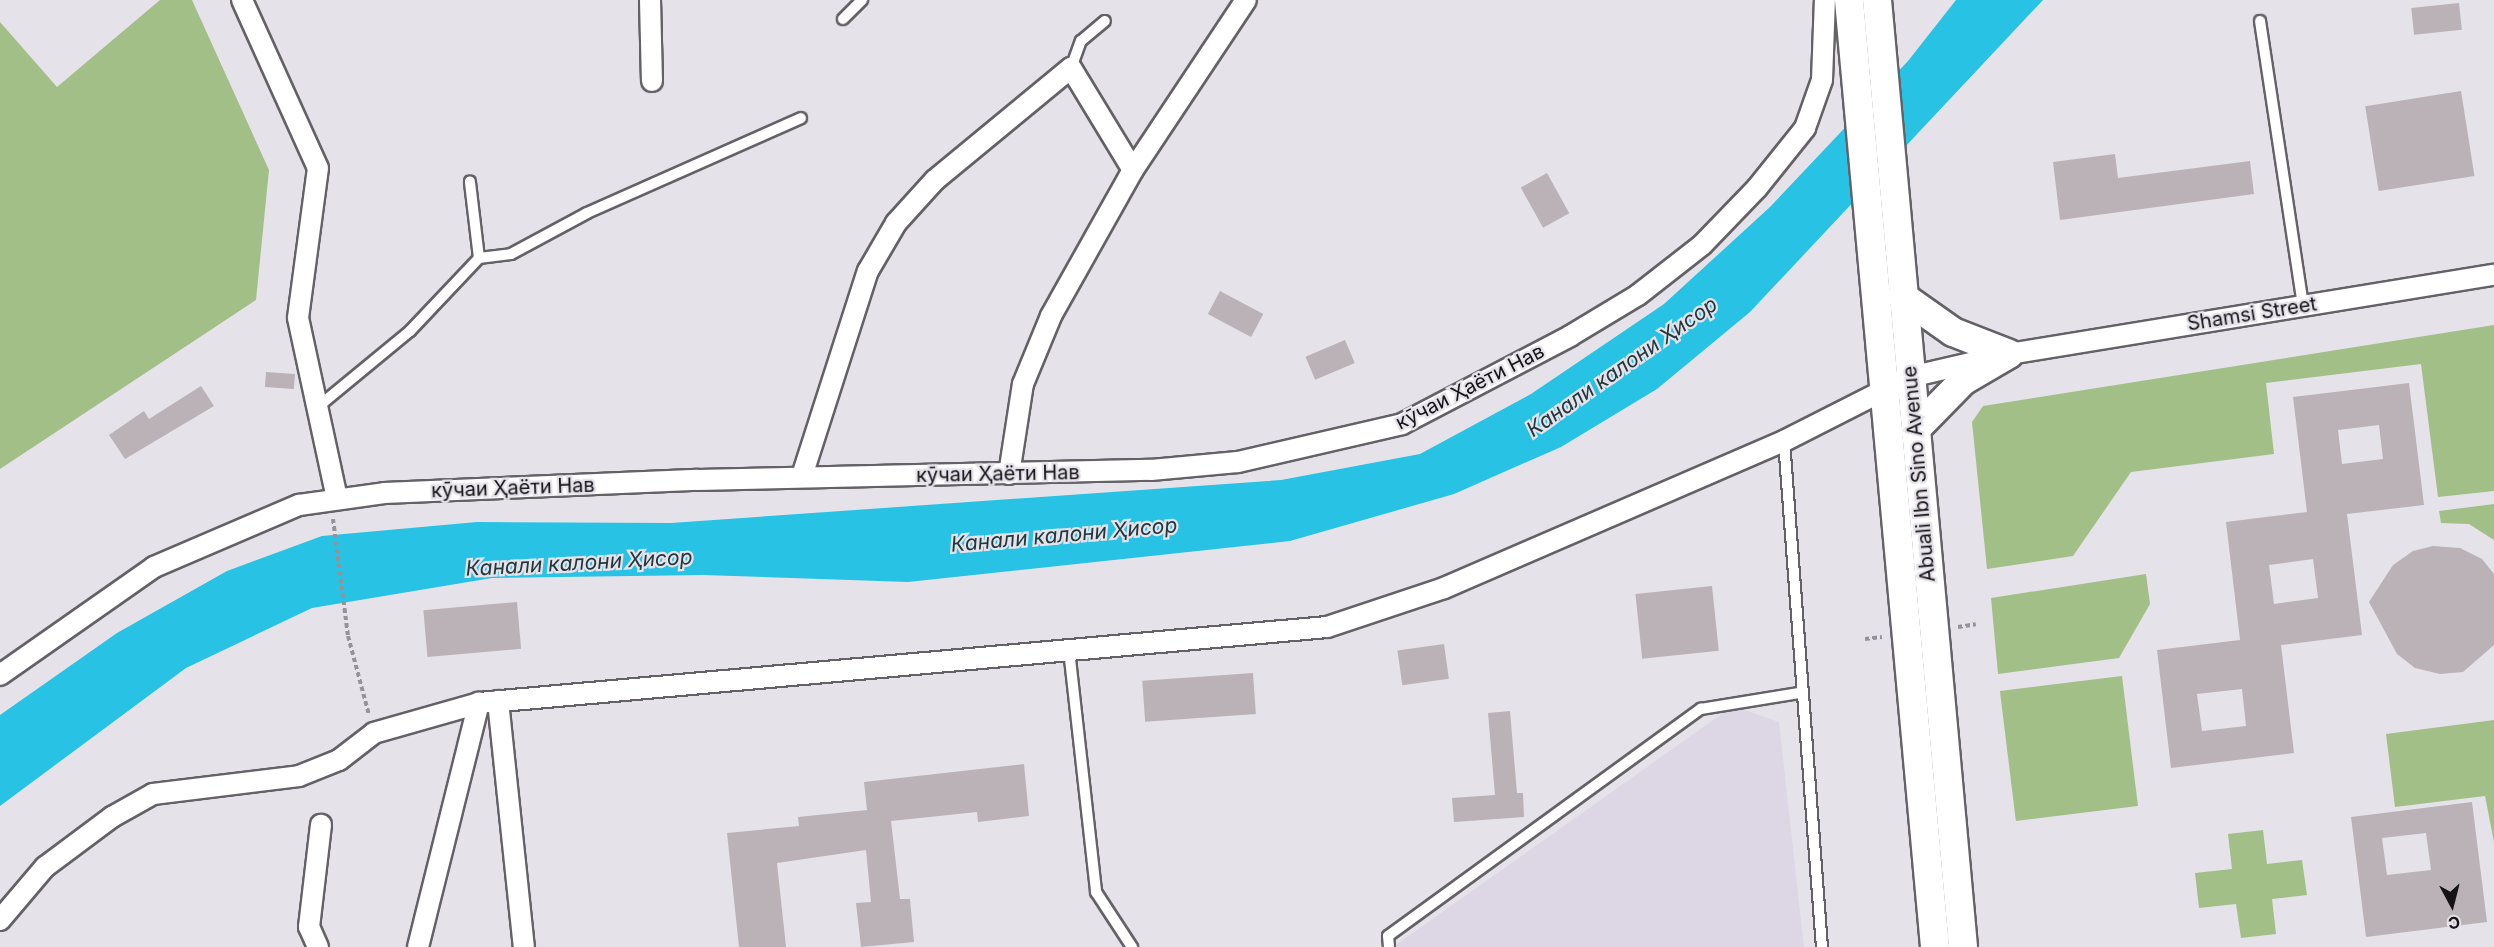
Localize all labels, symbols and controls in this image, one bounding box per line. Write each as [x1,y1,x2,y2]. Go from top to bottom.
water label: Канали калони Ҳисор [1522,292,1722,442]
street label: Shamsi Street [2185,292,2319,336]
street label: кӯчаи Ҳаёти Нав [1392,339,1548,435]
street label: Abuali Ibn Sino Avenue [1898,365,1940,583]
street label: кӯчаи Ҳаёти Нав [916,461,1080,487]
street label: кӯчаи Ҳаёти Нав [431,473,595,503]
water label: Канали калони Ҳисор [950,513,1178,557]
water label: Канали калони Ҳисор [465,544,693,582]
north arrow [2422,875,2482,935]
text: С [2447,912,2461,934]

